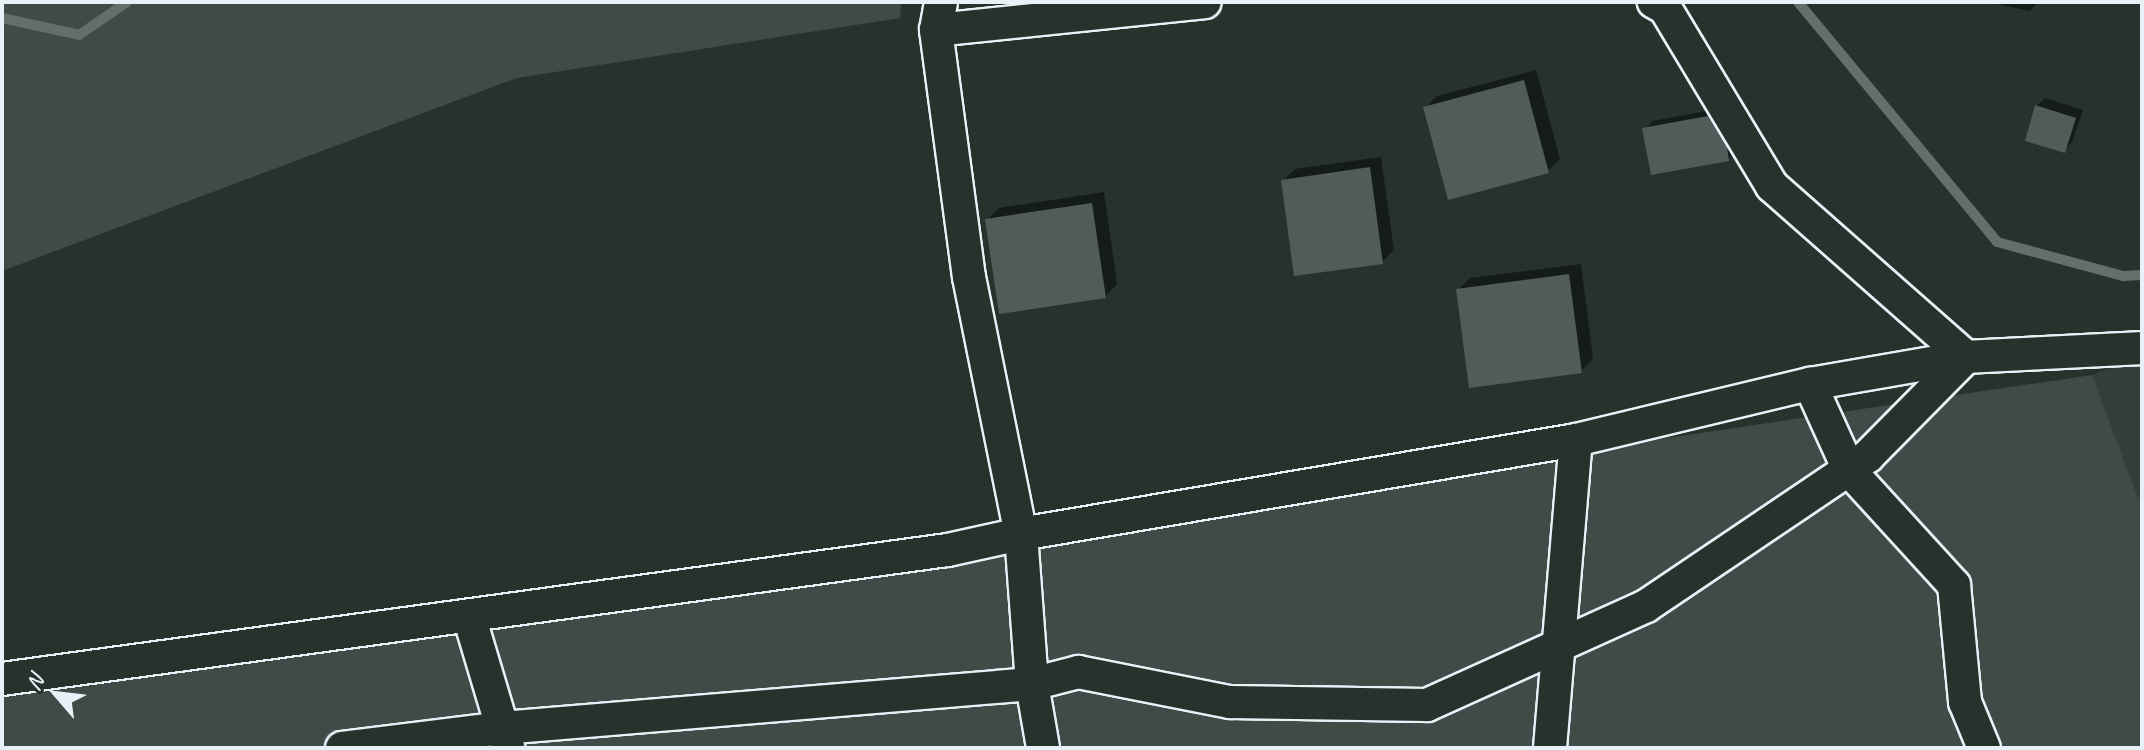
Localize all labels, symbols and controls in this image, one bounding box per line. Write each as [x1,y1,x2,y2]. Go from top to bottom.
north arrow [16,654,96,734]
text: N [19,670,50,695]

